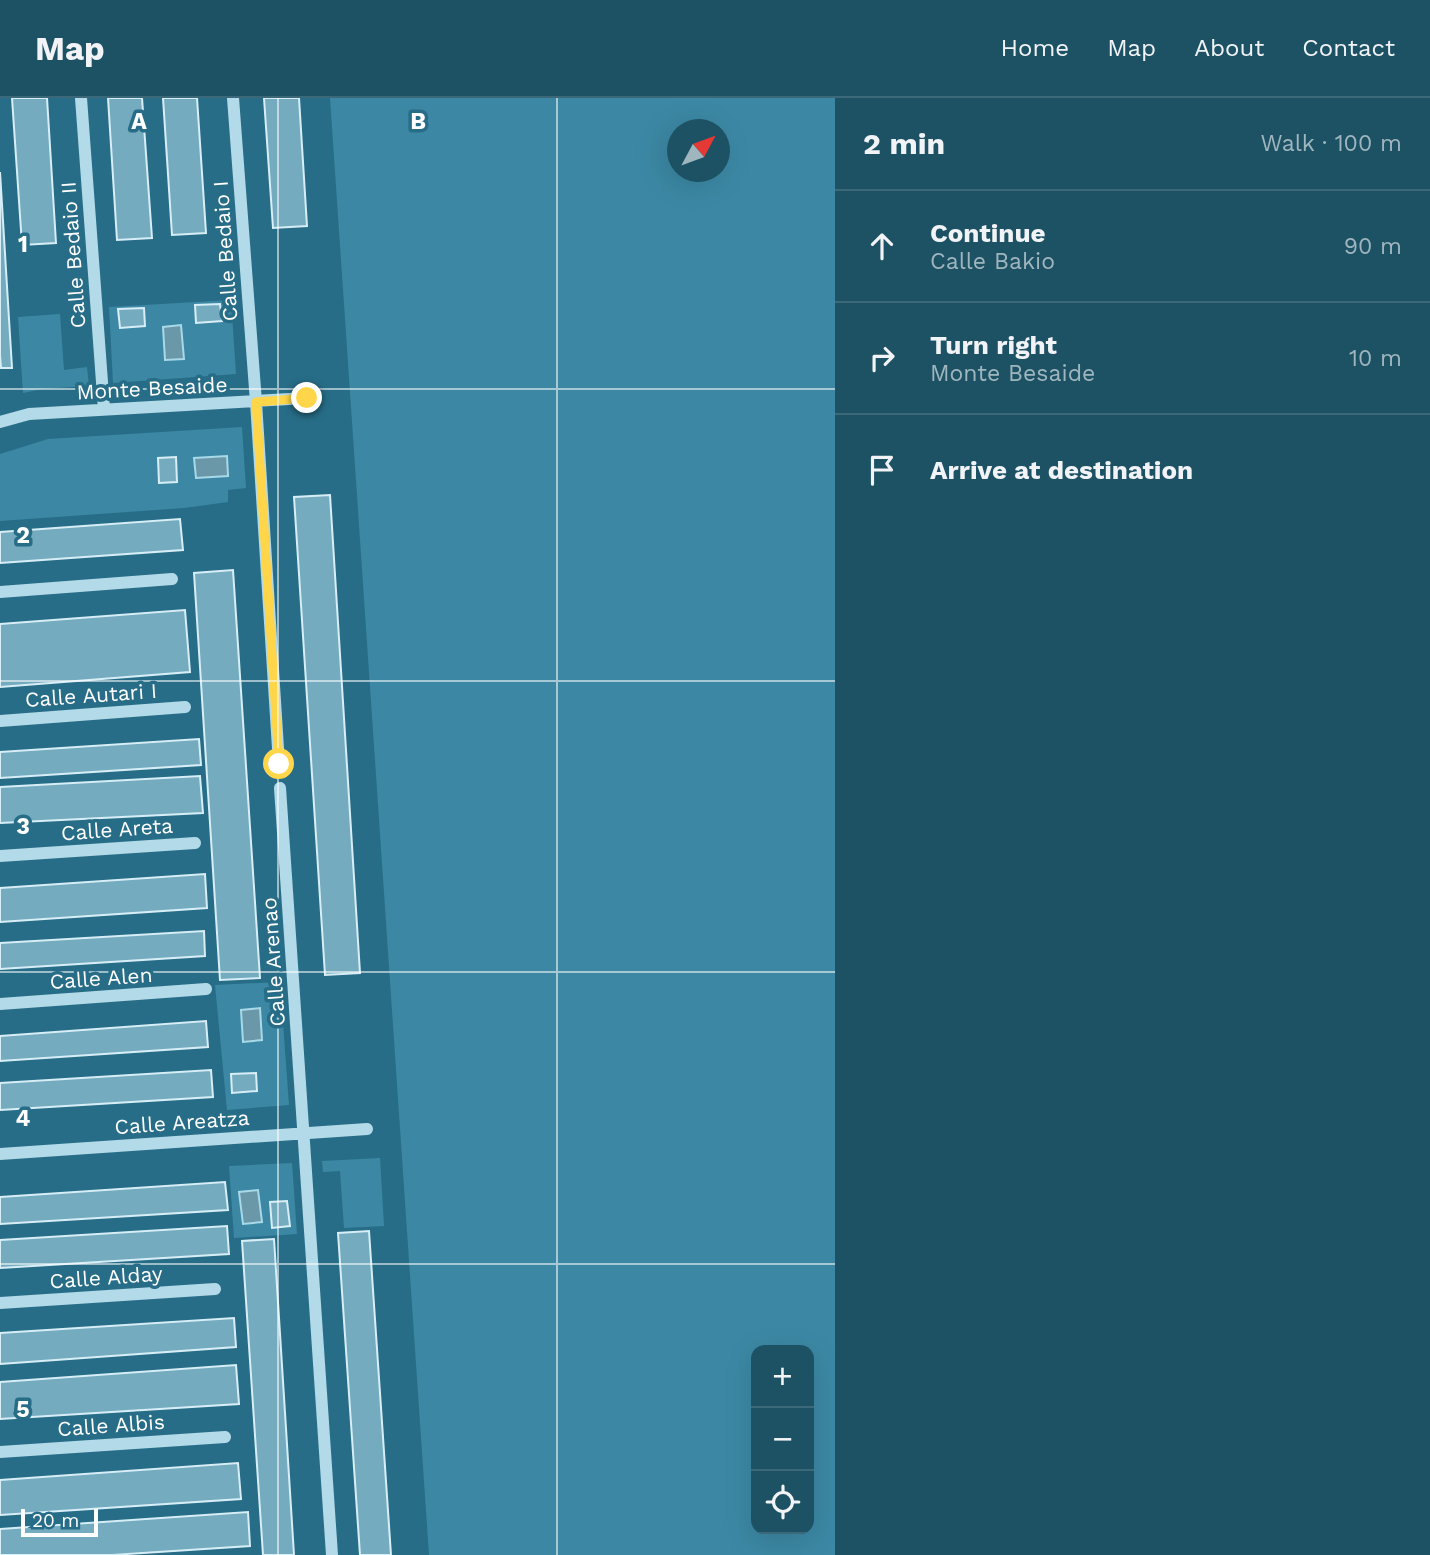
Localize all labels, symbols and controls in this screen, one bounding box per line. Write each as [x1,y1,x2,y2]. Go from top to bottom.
text: Map [35,29,105,68]
text: Home [1001,34,1069,62]
text: Map [1107,34,1156,62]
text: About [1194,34,1264,62]
text: Contact [1302,34,1395,62]
text: A [131,108,147,135]
text: B [410,108,426,135]
north arrow [667,119,730,182]
text: 2 min [863,126,945,161]
text: Walk · 100 m [1260,130,1402,157]
street label: Calle Bedaio I [208,180,242,322]
street label: Calle Bedaio II [55,181,91,329]
text: Continue [930,218,1046,248]
icon: ahead [863,227,901,265]
text: 1 [18,231,28,258]
text: 90 m [1344,233,1402,260]
text: Calle Bakio [930,248,1055,275]
text: Turn right [930,330,1057,360]
icon: right [863,339,901,377]
text: 10 m [1349,345,1402,372]
text: Monte Besaide [930,360,1095,387]
street label: Monte Besaide [76,372,228,404]
route end [291,382,322,413]
icon: arrive [863,451,901,489]
text: Arrive at destination [930,455,1193,485]
text: 2 [16,522,30,549]
street label: Calle Autari I [24,678,158,712]
route start [263,748,294,779]
text: 3 [16,813,30,840]
street label: Calle Areta [60,813,174,845]
street label: Calle Arenao [256,897,290,1027]
street label: Calle Alen [49,962,153,994]
text: 4 [16,1105,31,1132]
street label: Calle Areatza [114,1105,250,1139]
street label: Calle Alday [49,1261,163,1293]
map controls [751,1345,814,1534]
button: + [751,1345,814,1408]
text: 5 [16,1396,30,1423]
button: − [751,1408,814,1471]
street label: Calle Albis [56,1409,166,1441]
button: locate [751,1471,814,1534]
scale bar [21,1506,98,1538]
text: 20 m [32,1509,79,1532]

